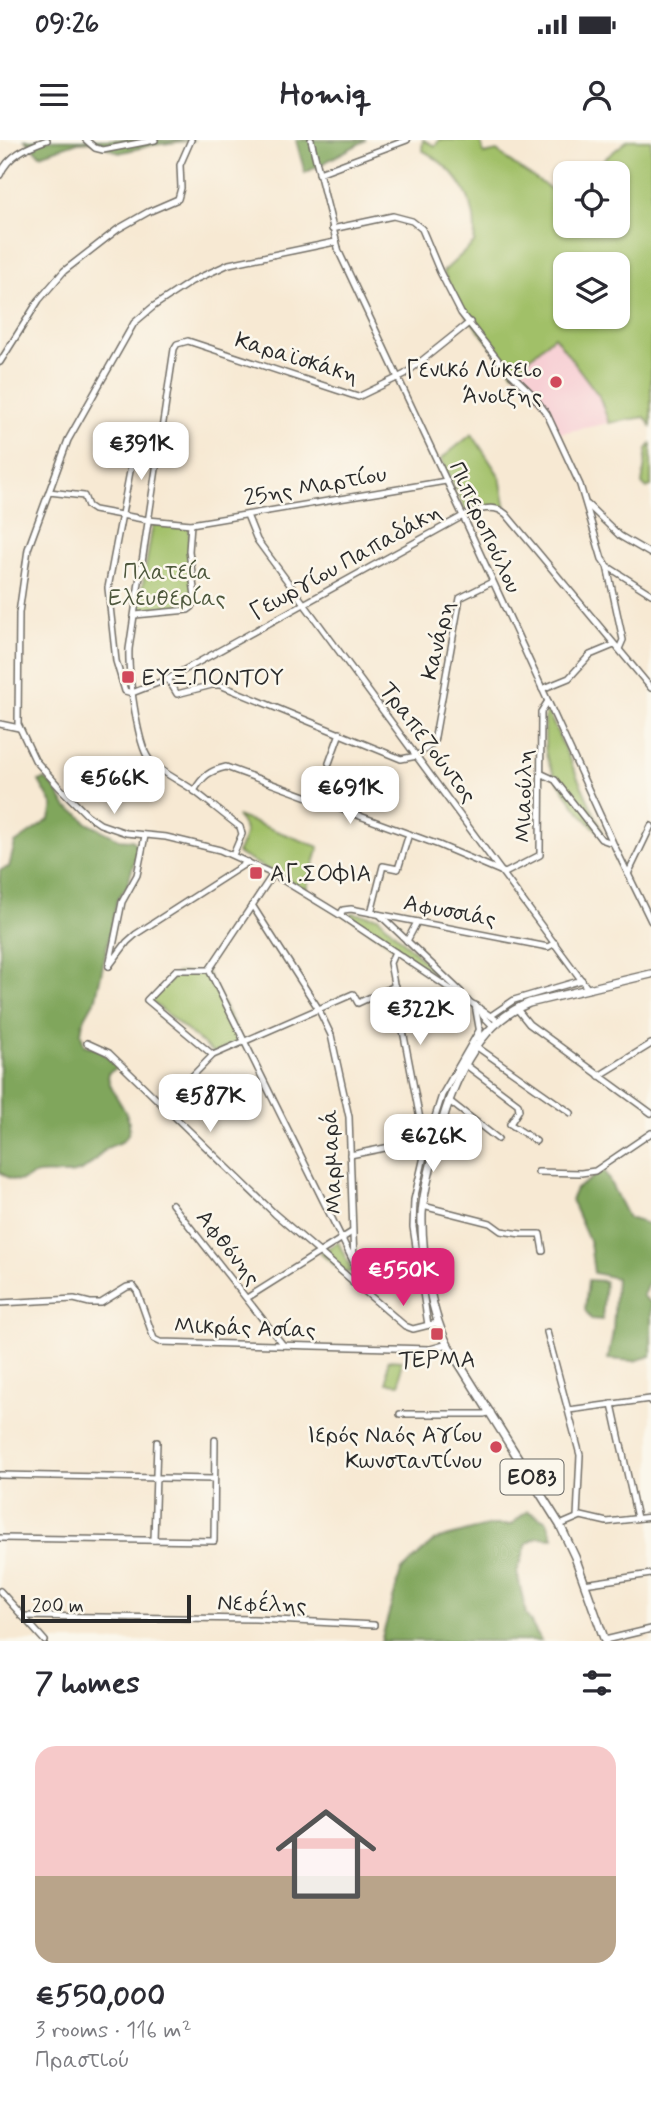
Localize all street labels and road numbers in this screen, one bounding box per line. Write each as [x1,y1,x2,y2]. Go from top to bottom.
street label: Καραϊσκάκη [231,326,362,392]
street label: Πιπεροπούλου [441,457,528,598]
street label: 25ης Μαρτίου [242,460,389,514]
street label: Γεωργίου Παπαδάκη [245,498,447,628]
street label: Κανάρη [415,598,463,683]
street label: Τραπεζούντος [372,677,483,810]
street label: Μιαούλη [509,749,541,843]
street label: Αφυσσιάς [401,888,498,936]
street label: Μαρμαρά [315,1108,351,1215]
street label: Αφθόνης [188,1204,267,1292]
street label: Μικράς Ασίας [174,1312,316,1346]
road number: ΕΟ83 [500,1460,564,1494]
street label: Νεφέλης [217,1586,307,1622]

